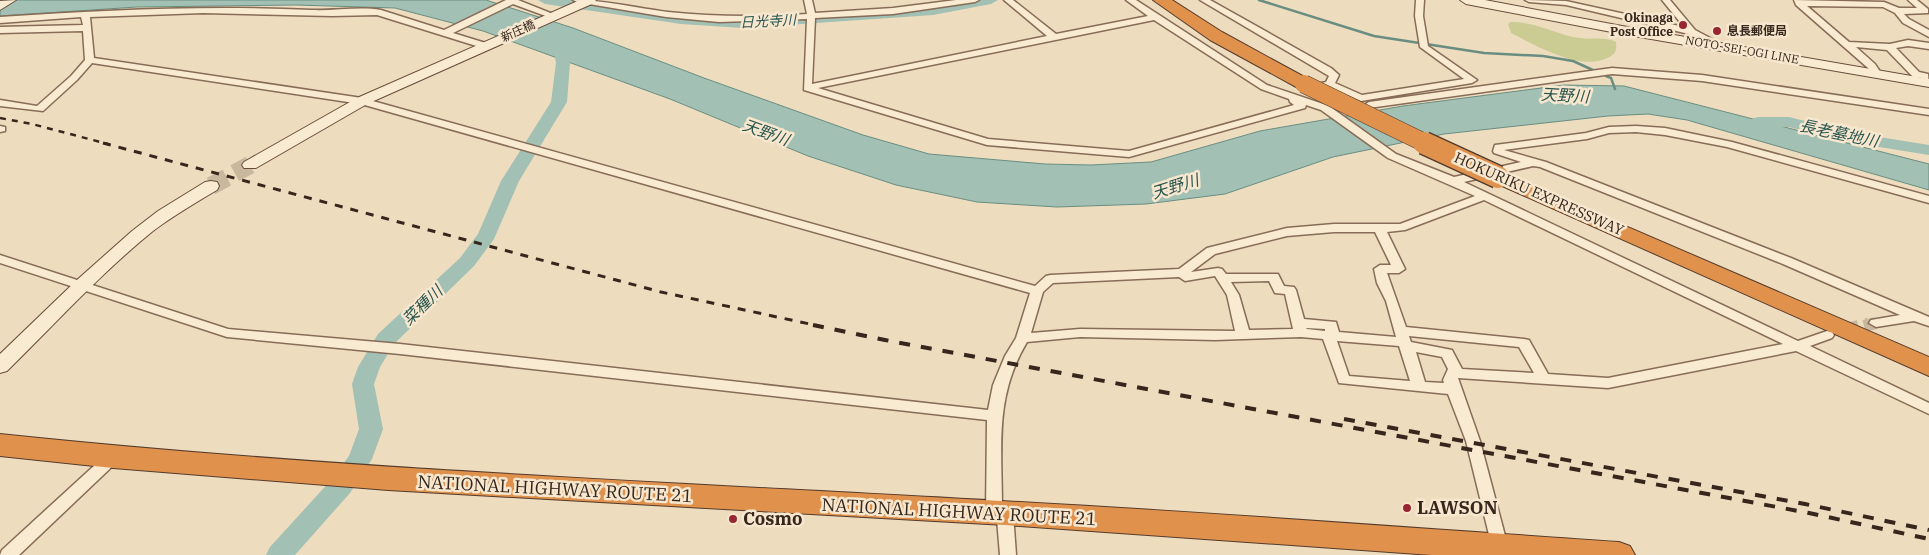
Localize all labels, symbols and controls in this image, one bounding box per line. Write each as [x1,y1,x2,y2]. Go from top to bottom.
water label: 日光寺川 [740,10,798,31]
place label: Okinaga Post Office [1610,10,1673,39]
street label: 新庄橋 [498,16,537,45]
marker: Okinaga Post Office [1677,19,1689,31]
place label: 息長郵便局 [1727,23,1787,38]
marker: 息長郵便局 [1711,25,1723,37]
street label: NOTO-SEI-OGI LINE [1684,32,1800,67]
water label: 天野川 [1541,84,1591,106]
water label: 天野川 [740,114,794,150]
water label: 長老墓地川 [1798,115,1882,152]
street label: HOKURIKU EXPRESSWAY [1451,148,1627,240]
water label: 天野川 [1149,169,1203,203]
water label: 菜種川 [398,280,448,329]
street label: NATIONAL HIGHWAY ROUTE 21 [417,470,693,507]
street label: NATIONAL HIGHWAY ROUTE 21 [821,493,1097,530]
place label: LAWSON [1417,496,1498,519]
marker: LAWSON [1401,502,1413,514]
place label: Cosmo [743,507,802,530]
marker: Cosmo [727,513,739,525]

